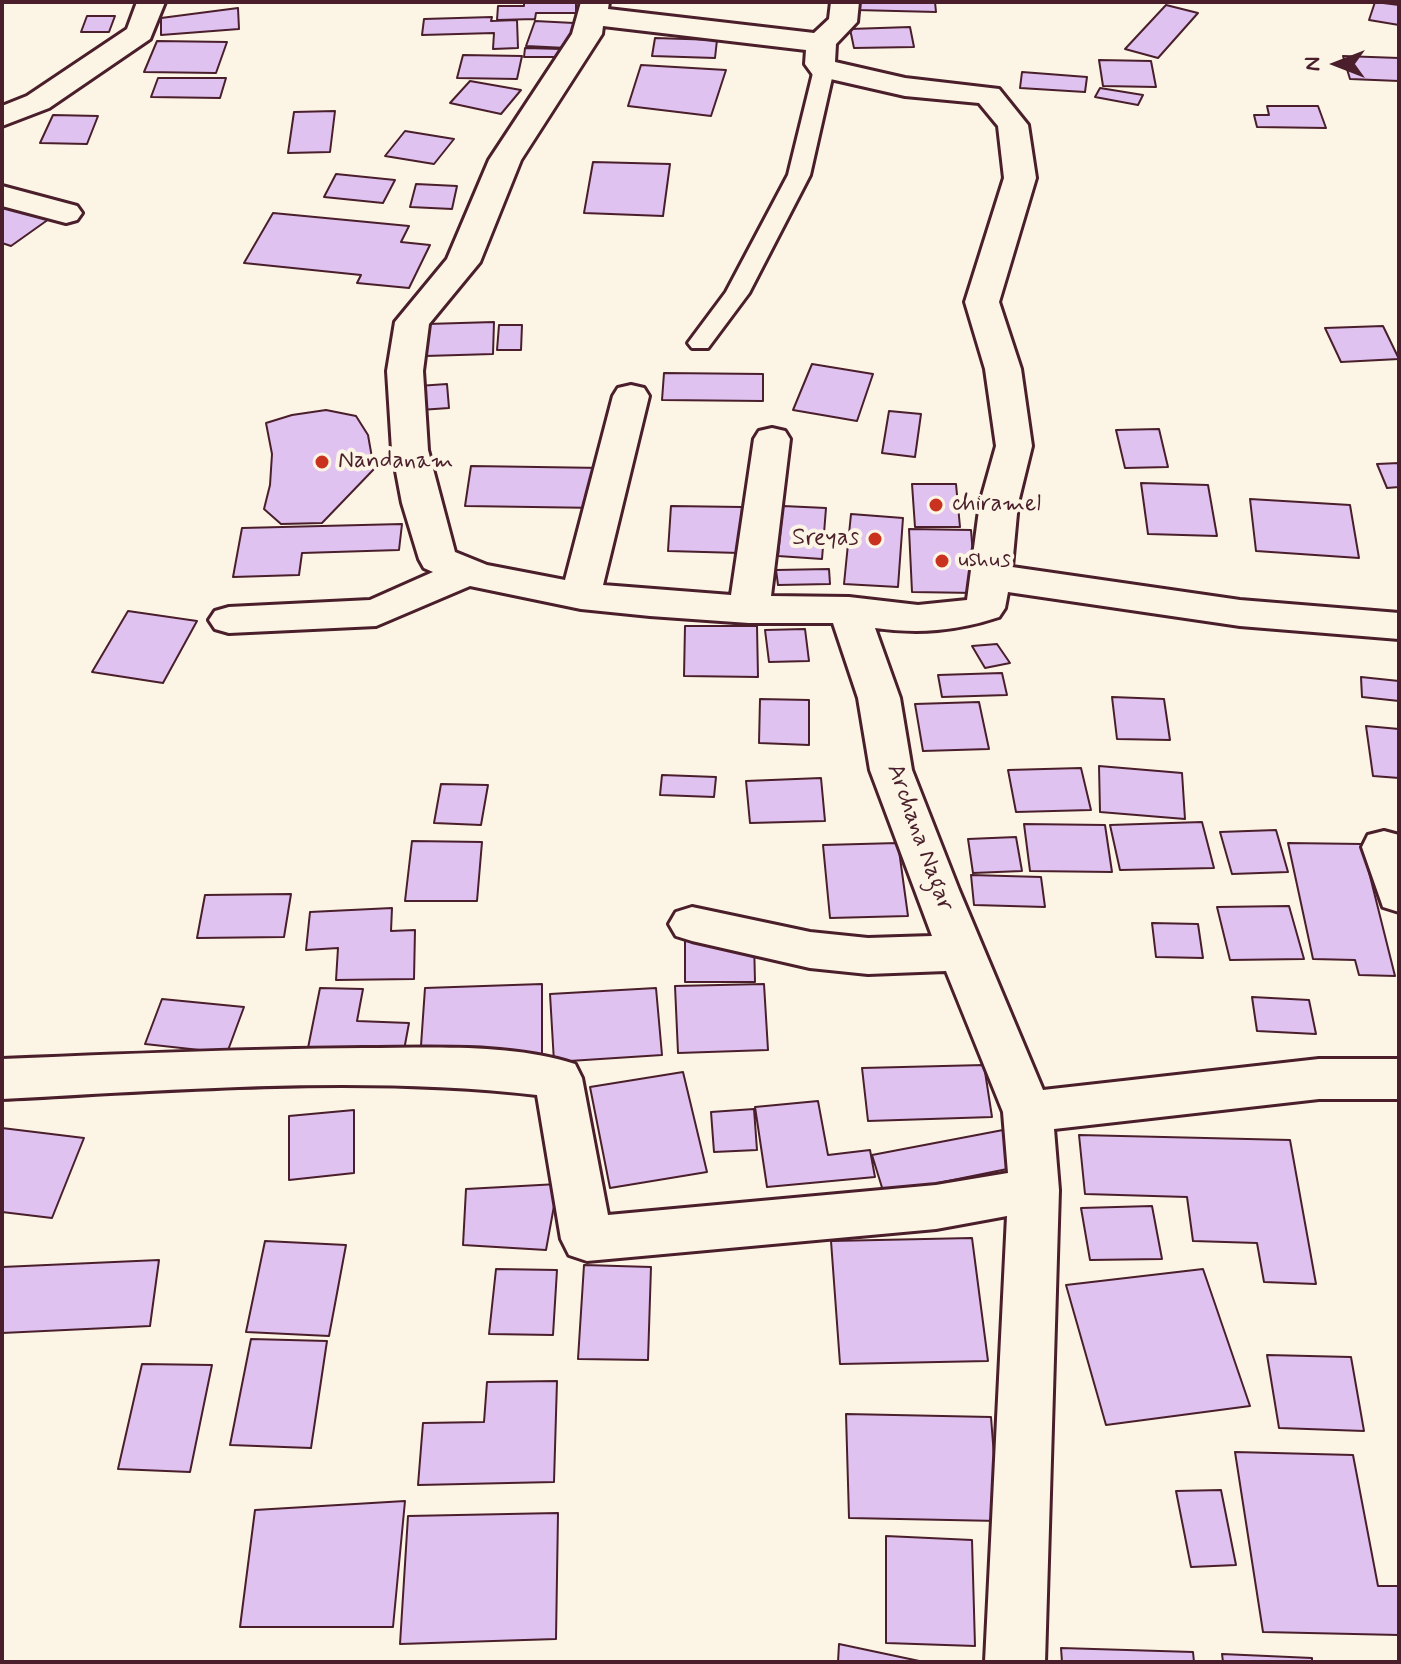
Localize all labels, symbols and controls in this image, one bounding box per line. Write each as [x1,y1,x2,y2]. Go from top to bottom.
north arrow [1297,24,1377,104]
text: N [1299,57,1327,71]
place label: Nandanam [338,448,453,476]
marker: Nandanam [313,453,331,471]
place label: chiramel [952,491,1041,519]
marker: chiramel [927,496,945,514]
place label: Sreyas [792,525,859,553]
marker: Sreyas [866,530,884,548]
place label: ushus [958,547,1011,575]
marker: ushus [933,552,951,570]
street label: Archana Nagar [879,760,959,916]

